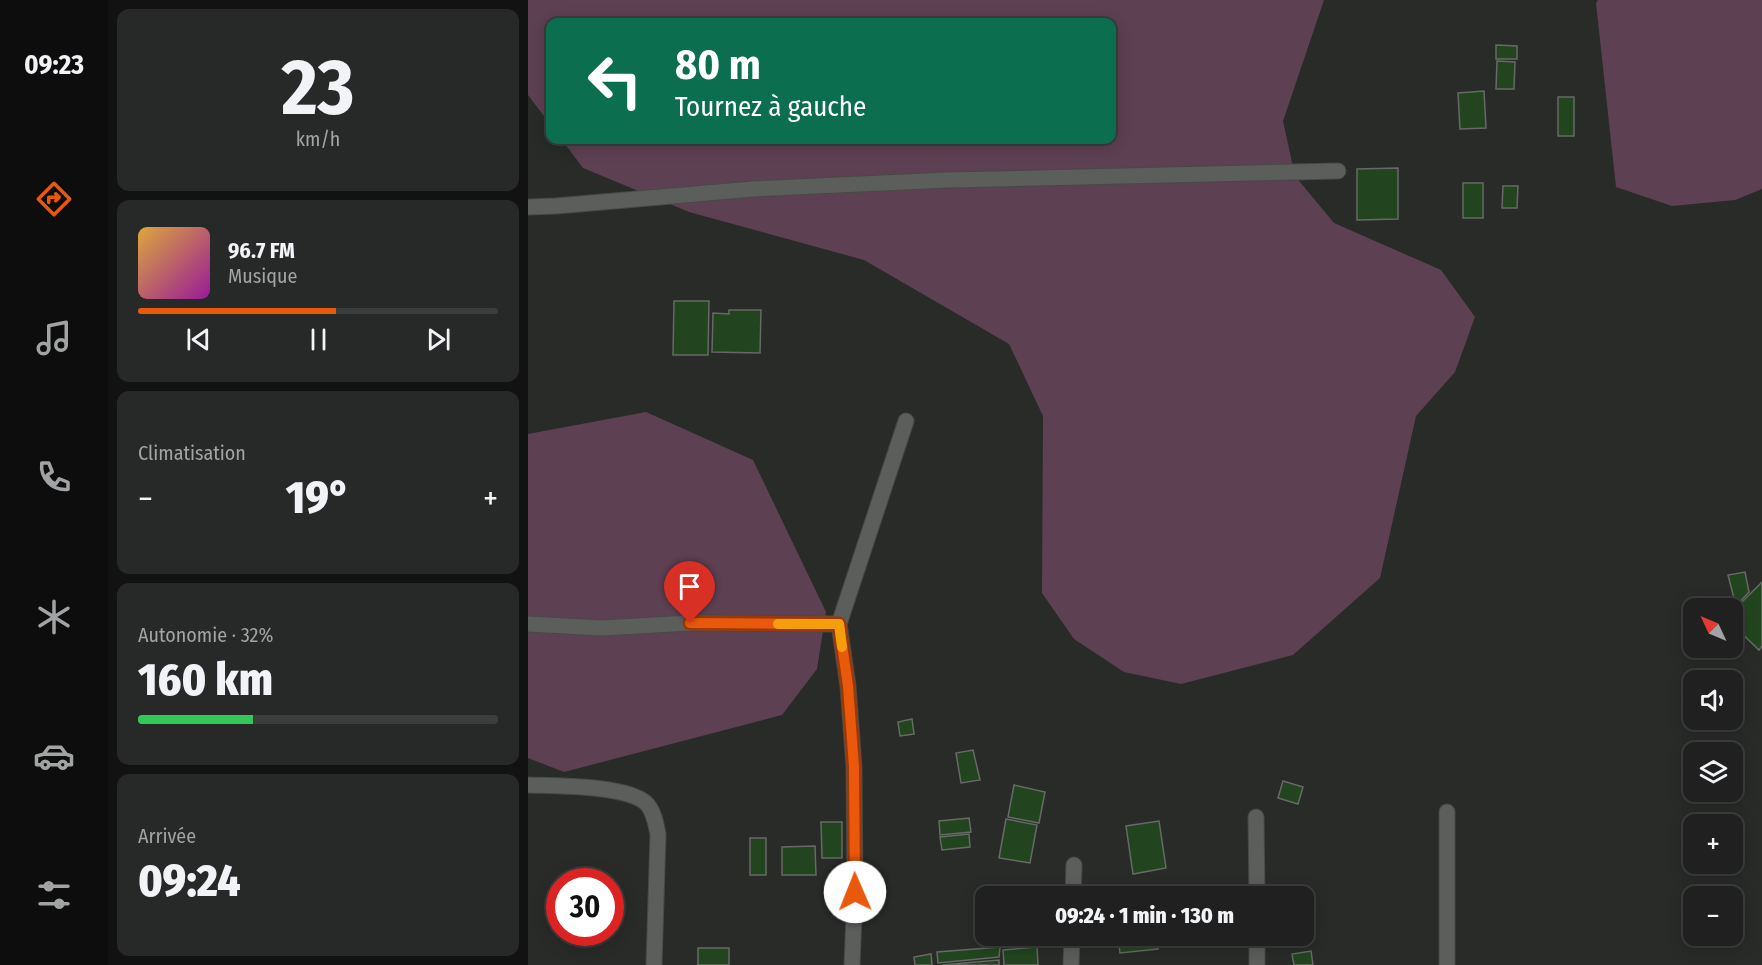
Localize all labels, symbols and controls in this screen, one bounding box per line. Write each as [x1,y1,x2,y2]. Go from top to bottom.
text: 80 m [675,40,761,90]
text: 23 [281,41,355,135]
icon: left [576,42,654,120]
text: 09:23 [24,49,84,81]
text: Tournez à gauche [675,91,866,123]
text: km/h [296,127,340,151]
icon: directions [33,178,75,220]
text: 96.7 FM [228,237,295,264]
text: Musique [228,264,297,288]
icon: music [33,317,75,359]
icon: previous [182,323,215,356]
icon: pause [302,323,335,356]
icon: next [422,323,455,356]
text: Climatisation [138,441,246,465]
icon: phone [33,456,75,498]
text: 19° [286,471,350,525]
text: − [138,479,153,519]
text: + [483,479,498,519]
pin [664,561,715,623]
icon: arrive [673,570,706,603]
icon: climate [33,596,75,638]
north arrow [1683,598,1743,658]
map controls [1683,598,1743,946]
text: Autonomie · 32% [138,623,273,647]
text: 160 km [138,653,273,707]
button: sound [1683,670,1743,730]
icon: car [33,735,75,777]
button: layers [1683,742,1743,802]
button: + [1683,814,1743,874]
text: Arrivée [138,824,196,848]
text: 09:24 [138,854,241,908]
position arrow [823,860,887,924]
speed limit sign: 30 [546,868,624,946]
icon: filters [33,874,75,916]
button: − [1683,886,1743,946]
text: 09:24 · 1 min · 130 m [1055,902,1234,929]

